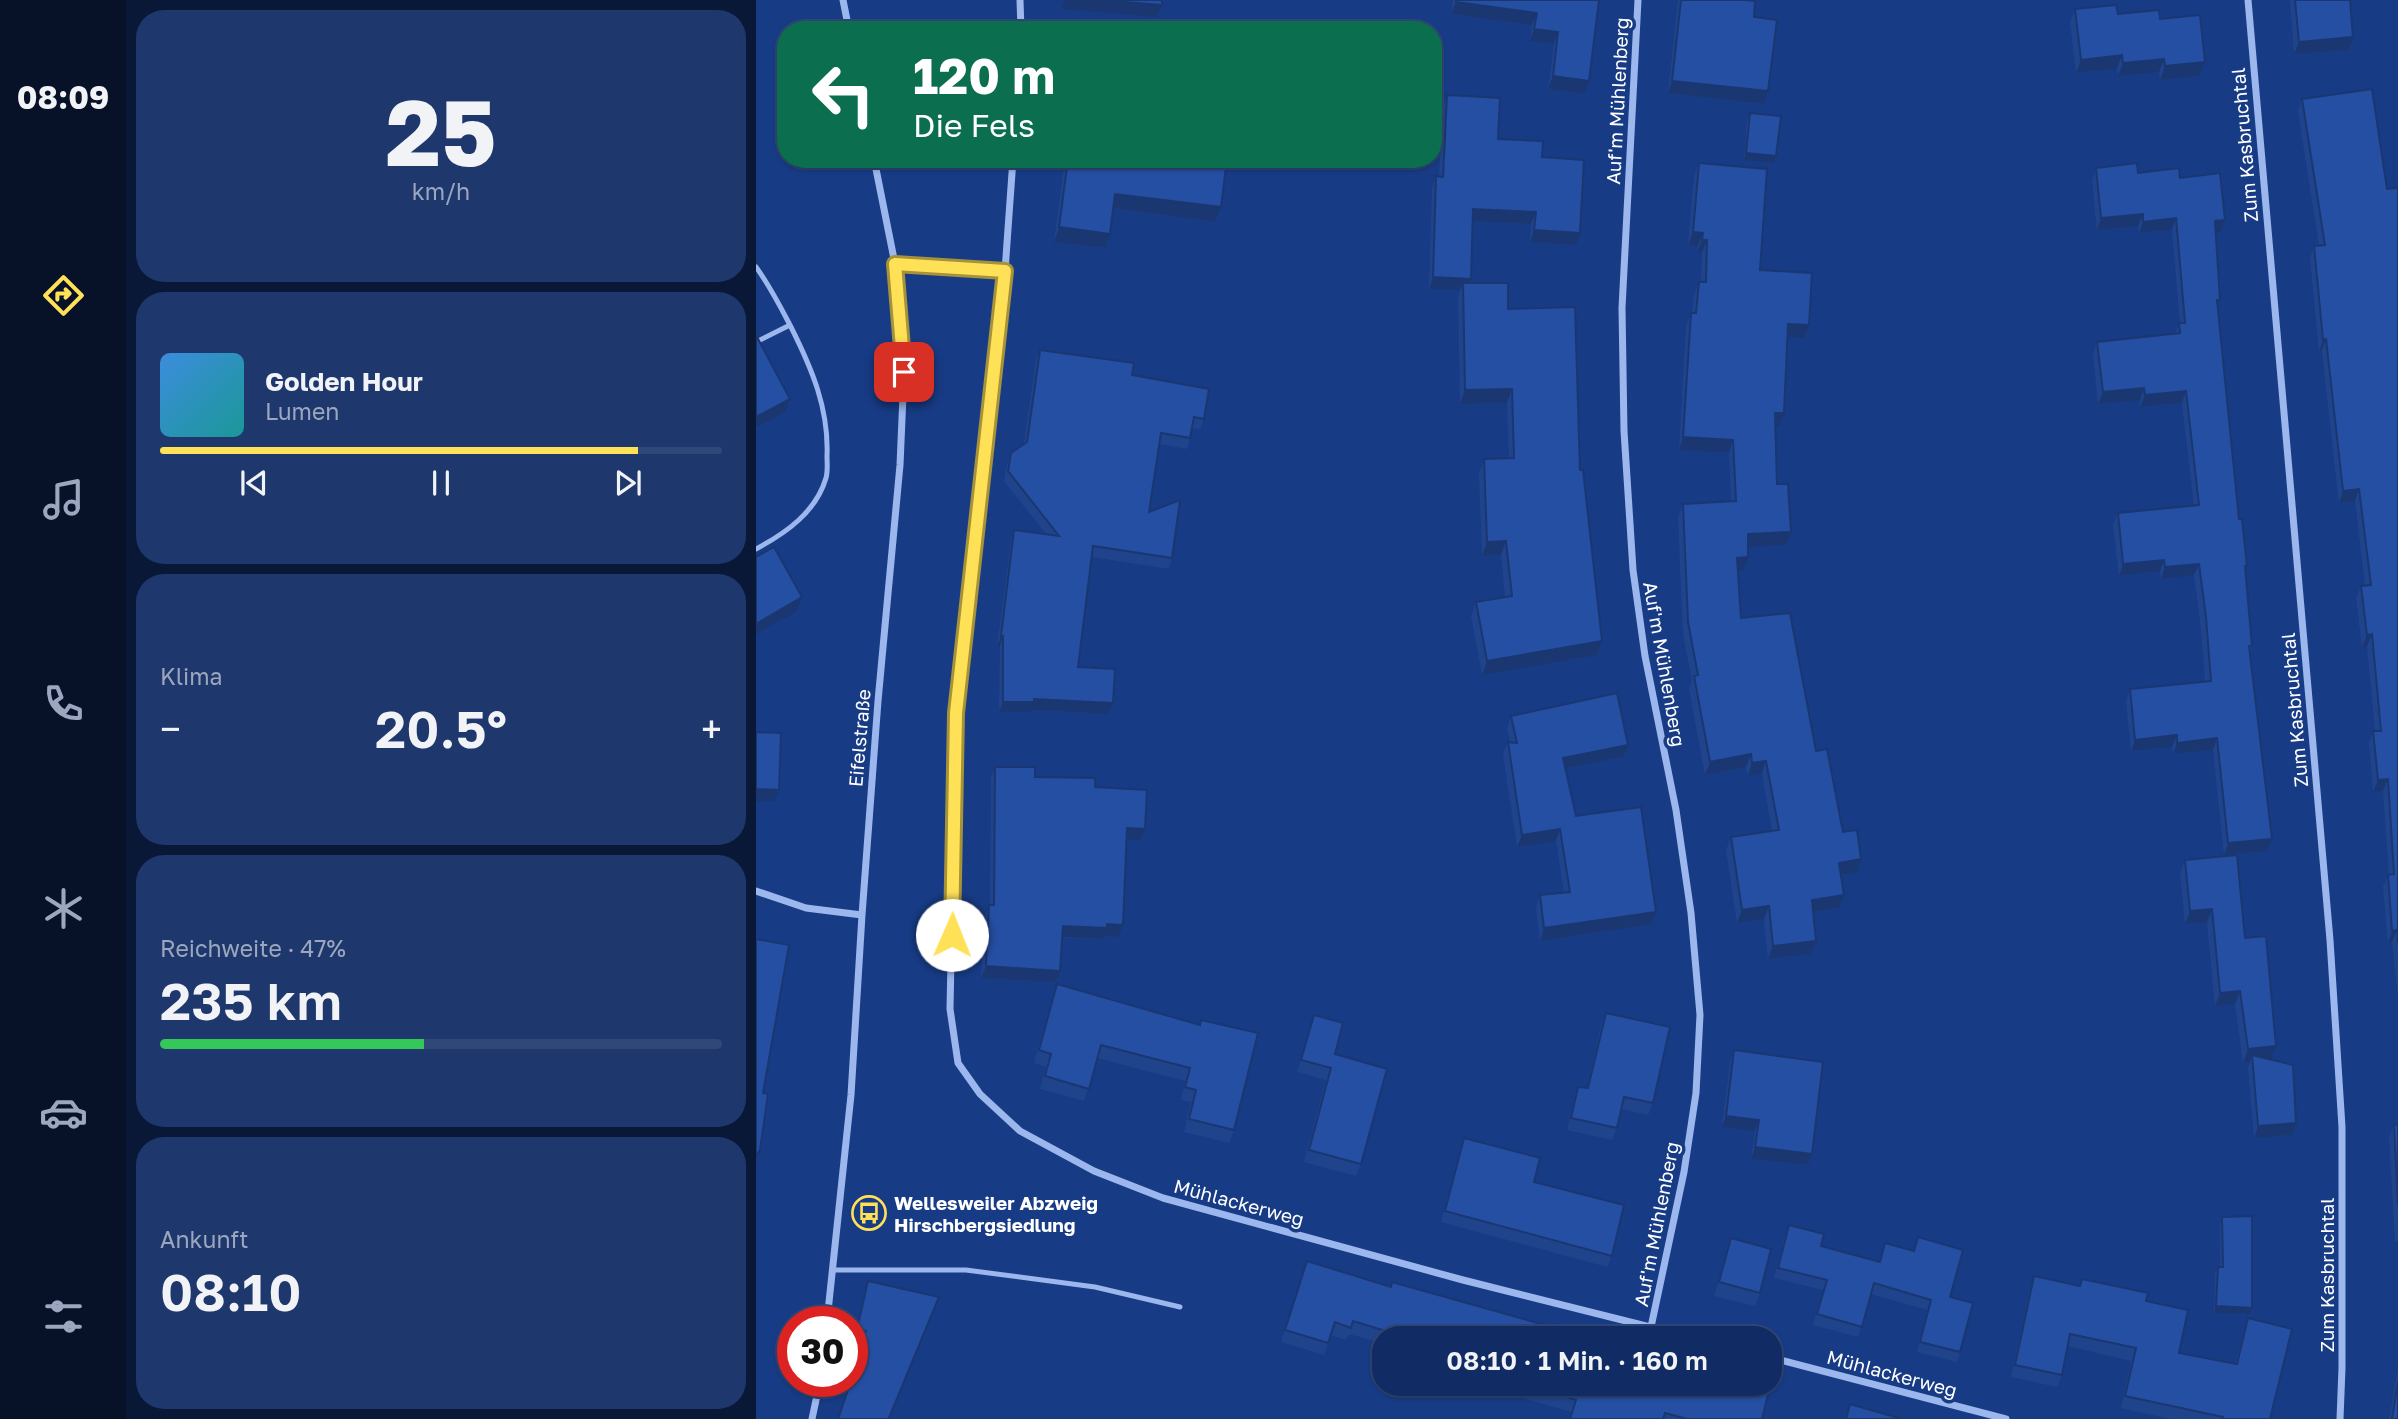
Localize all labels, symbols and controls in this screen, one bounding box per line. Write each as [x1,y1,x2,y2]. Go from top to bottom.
street label: Auf'm Mühlenberg [1601,17,1633,185]
text: 120 m [913,46,1055,105]
icon: left [798,49,889,140]
street label: Zum Kasbruchtal [2226,67,2262,223]
text: 25 [385,77,497,186]
text: 08:09 [17,78,109,116]
text: Die Fels [913,106,1035,144]
text: km/h [412,177,470,205]
icon: directions [39,271,88,320]
pin [874,342,934,402]
icon: arrive [885,353,923,391]
text: Golden Hour [265,366,423,397]
text: Lumen [265,397,339,425]
icon: previous [235,464,273,502]
icon: pause [422,464,460,502]
icon: next [609,464,647,502]
icon: music [39,475,88,524]
street label: Auf'm Mühlenberg [1639,580,1691,748]
street label: Zum Kasbruchtal [2276,632,2312,788]
text: Klima [160,662,223,690]
icon: phone [39,679,88,728]
street label: Eifelstraße [843,688,875,788]
text: 20.5° [375,697,507,759]
text: − [160,706,181,751]
text: + [701,706,722,751]
icon: climate [39,884,88,933]
position arrow [915,898,989,972]
text: Reichweite · 47% [160,934,346,962]
text: 235 km [160,969,342,1031]
icon: car [39,1088,88,1137]
street label: Auf'm Mühlenberg [1629,1140,1683,1308]
street label: Mühlackerweg [1171,1174,1307,1230]
place label: Wellesweiler Abzweig Hirschbergsiedlung [894,1191,1098,1236]
bus stop icon: Wellesweiler Abzweig Hirschbergsiedlung [850,1194,888,1232]
street label: Zum Kasbruchtal [2315,1198,2338,1352]
text: Ankunft [160,1225,248,1253]
text: 08:10 [160,1260,302,1322]
icon: filters [39,1292,88,1341]
speed limit sign: 30 [777,1306,868,1397]
text: 08:10 · 1 Min. · 160 m [1446,1345,1708,1376]
street label: Mühlackerweg [1824,1345,1960,1401]

